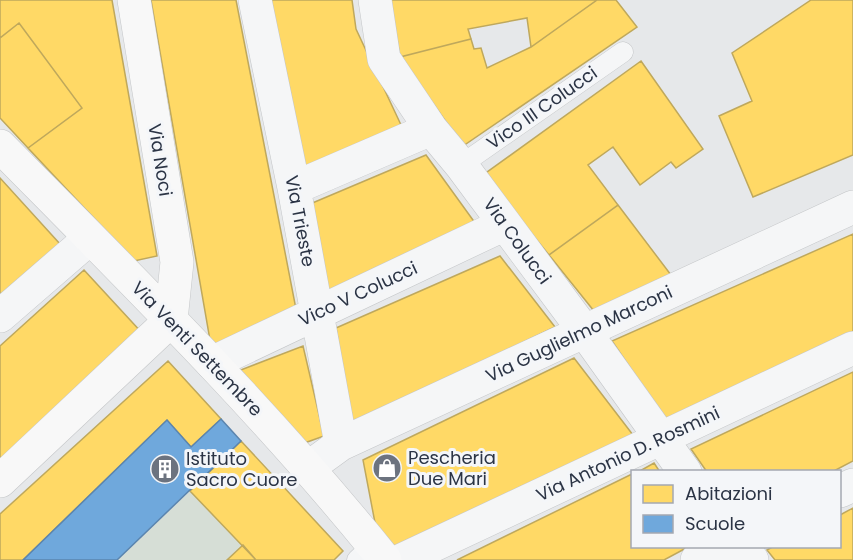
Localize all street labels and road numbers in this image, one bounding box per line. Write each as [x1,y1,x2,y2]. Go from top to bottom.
street label: Vico III Colucci [481,60,602,155]
street label: Via Noci [142,122,179,198]
street label: Via Trieste [279,173,322,269]
street label: Via Colucci [478,192,557,289]
street label: Vico V Colucci [294,255,421,332]
street label: Via Venti Settembre [126,276,268,422]
street label: Via Guglielmo Marconi [481,279,676,388]
street label: Via Antonio D. Rosmini [532,400,724,507]

